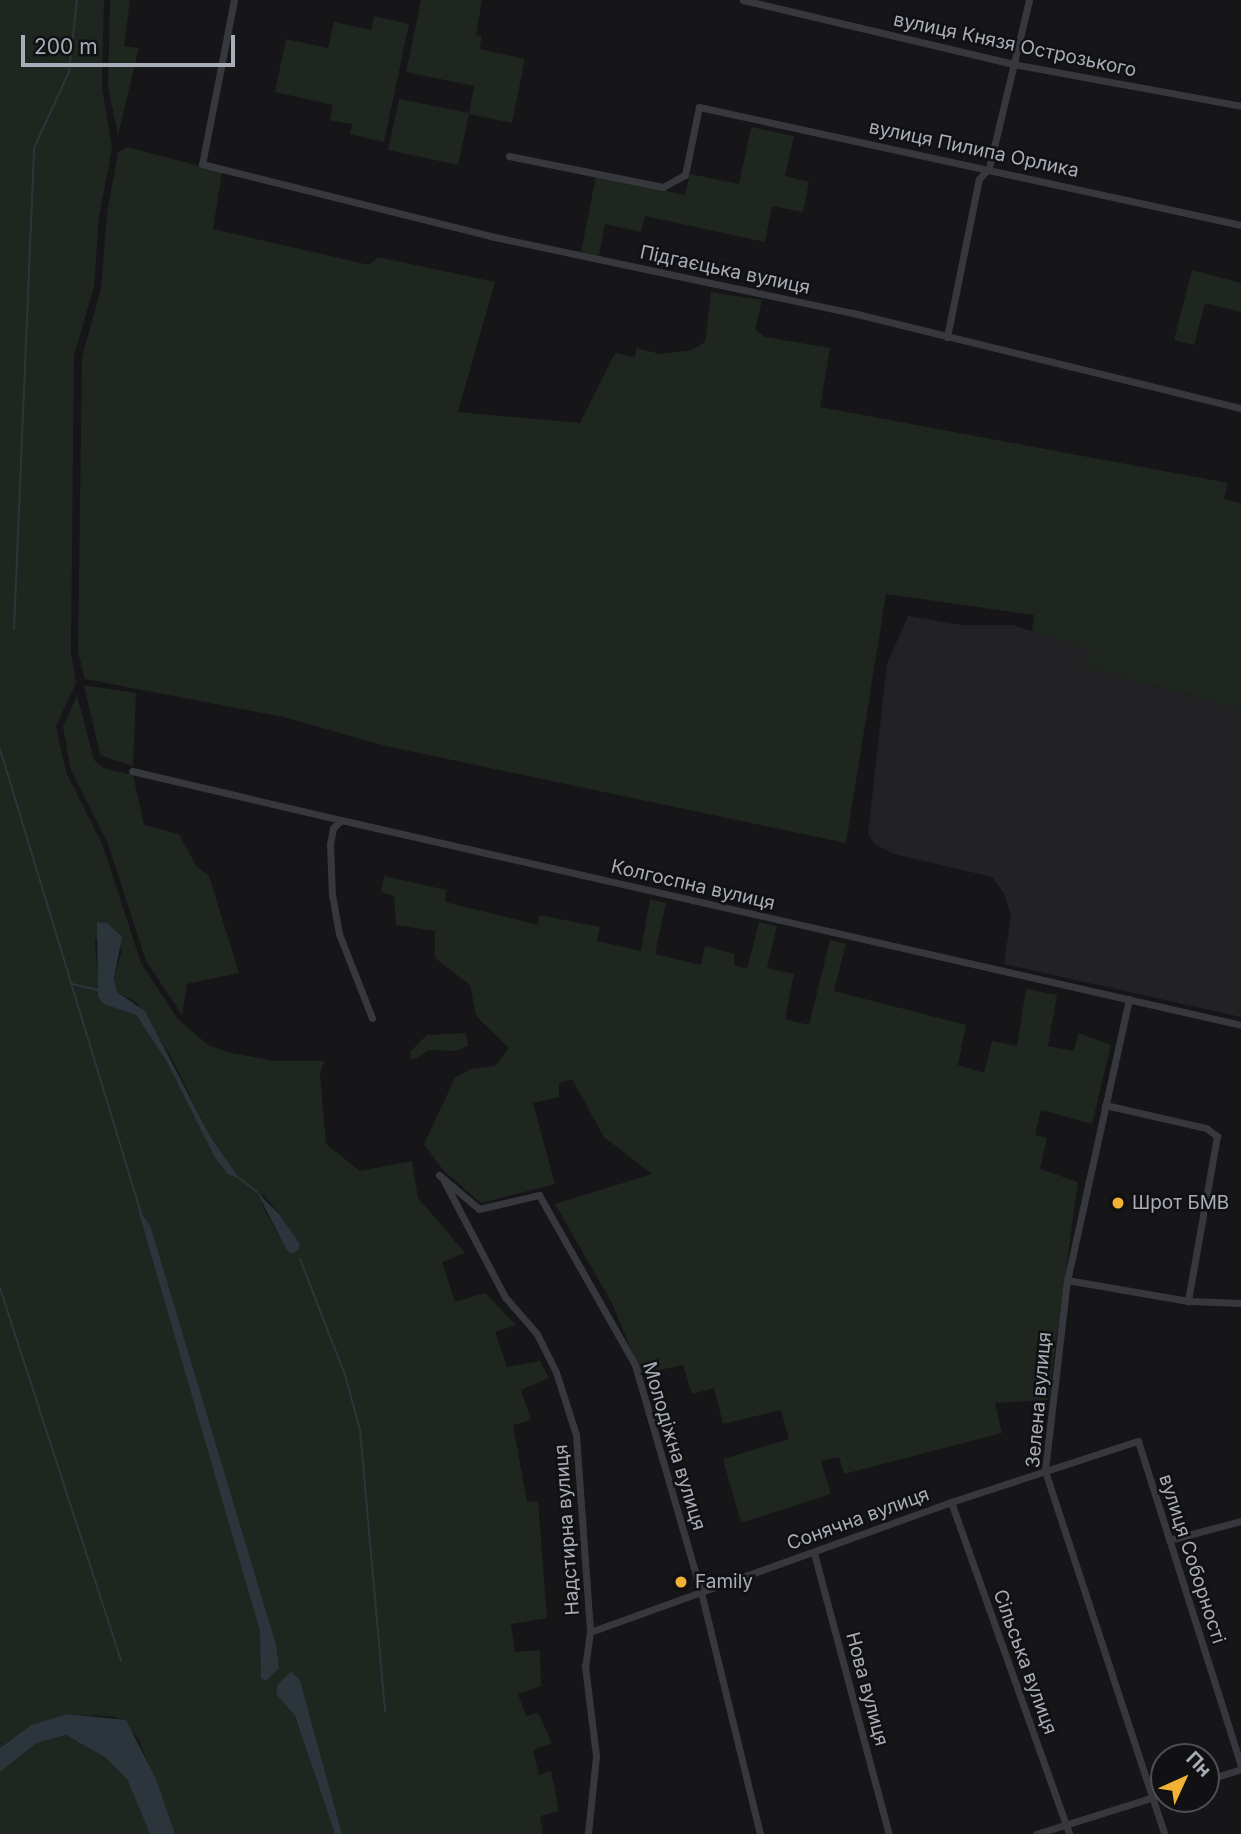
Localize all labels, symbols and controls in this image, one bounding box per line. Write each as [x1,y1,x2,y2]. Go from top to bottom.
street label: вулиця Князя Острозького [891,8,1139,82]
scale bar [24,21,238,65]
text: 200 m [34,34,98,59]
street label: вулиця Пилипа Орлика [867,116,1081,182]
street label: Підгаєцька вулиця [638,241,812,299]
street label: Колгоспна вулиця [609,855,777,915]
place label: Шрот БМВ [1132,1192,1229,1214]
marker: Шрот БМВ [1110,1195,1126,1211]
street label: Зелена вулиця [1022,1331,1056,1469]
street label: Молодіжна вулиця [638,1359,710,1533]
street label: Надстирна вулиця [550,1444,584,1616]
street label: вулиця Соборності [1154,1471,1230,1647]
street label: Сонячна вулиця [784,1483,932,1555]
place label: Family [695,1571,753,1593]
marker: Family [673,1574,689,1590]
street label: Сільська вулиця [988,1587,1062,1737]
street label: Нова вулиця [841,1630,893,1748]
north arrow [1150,1743,1220,1813]
text: Пн [1181,1747,1216,1782]

